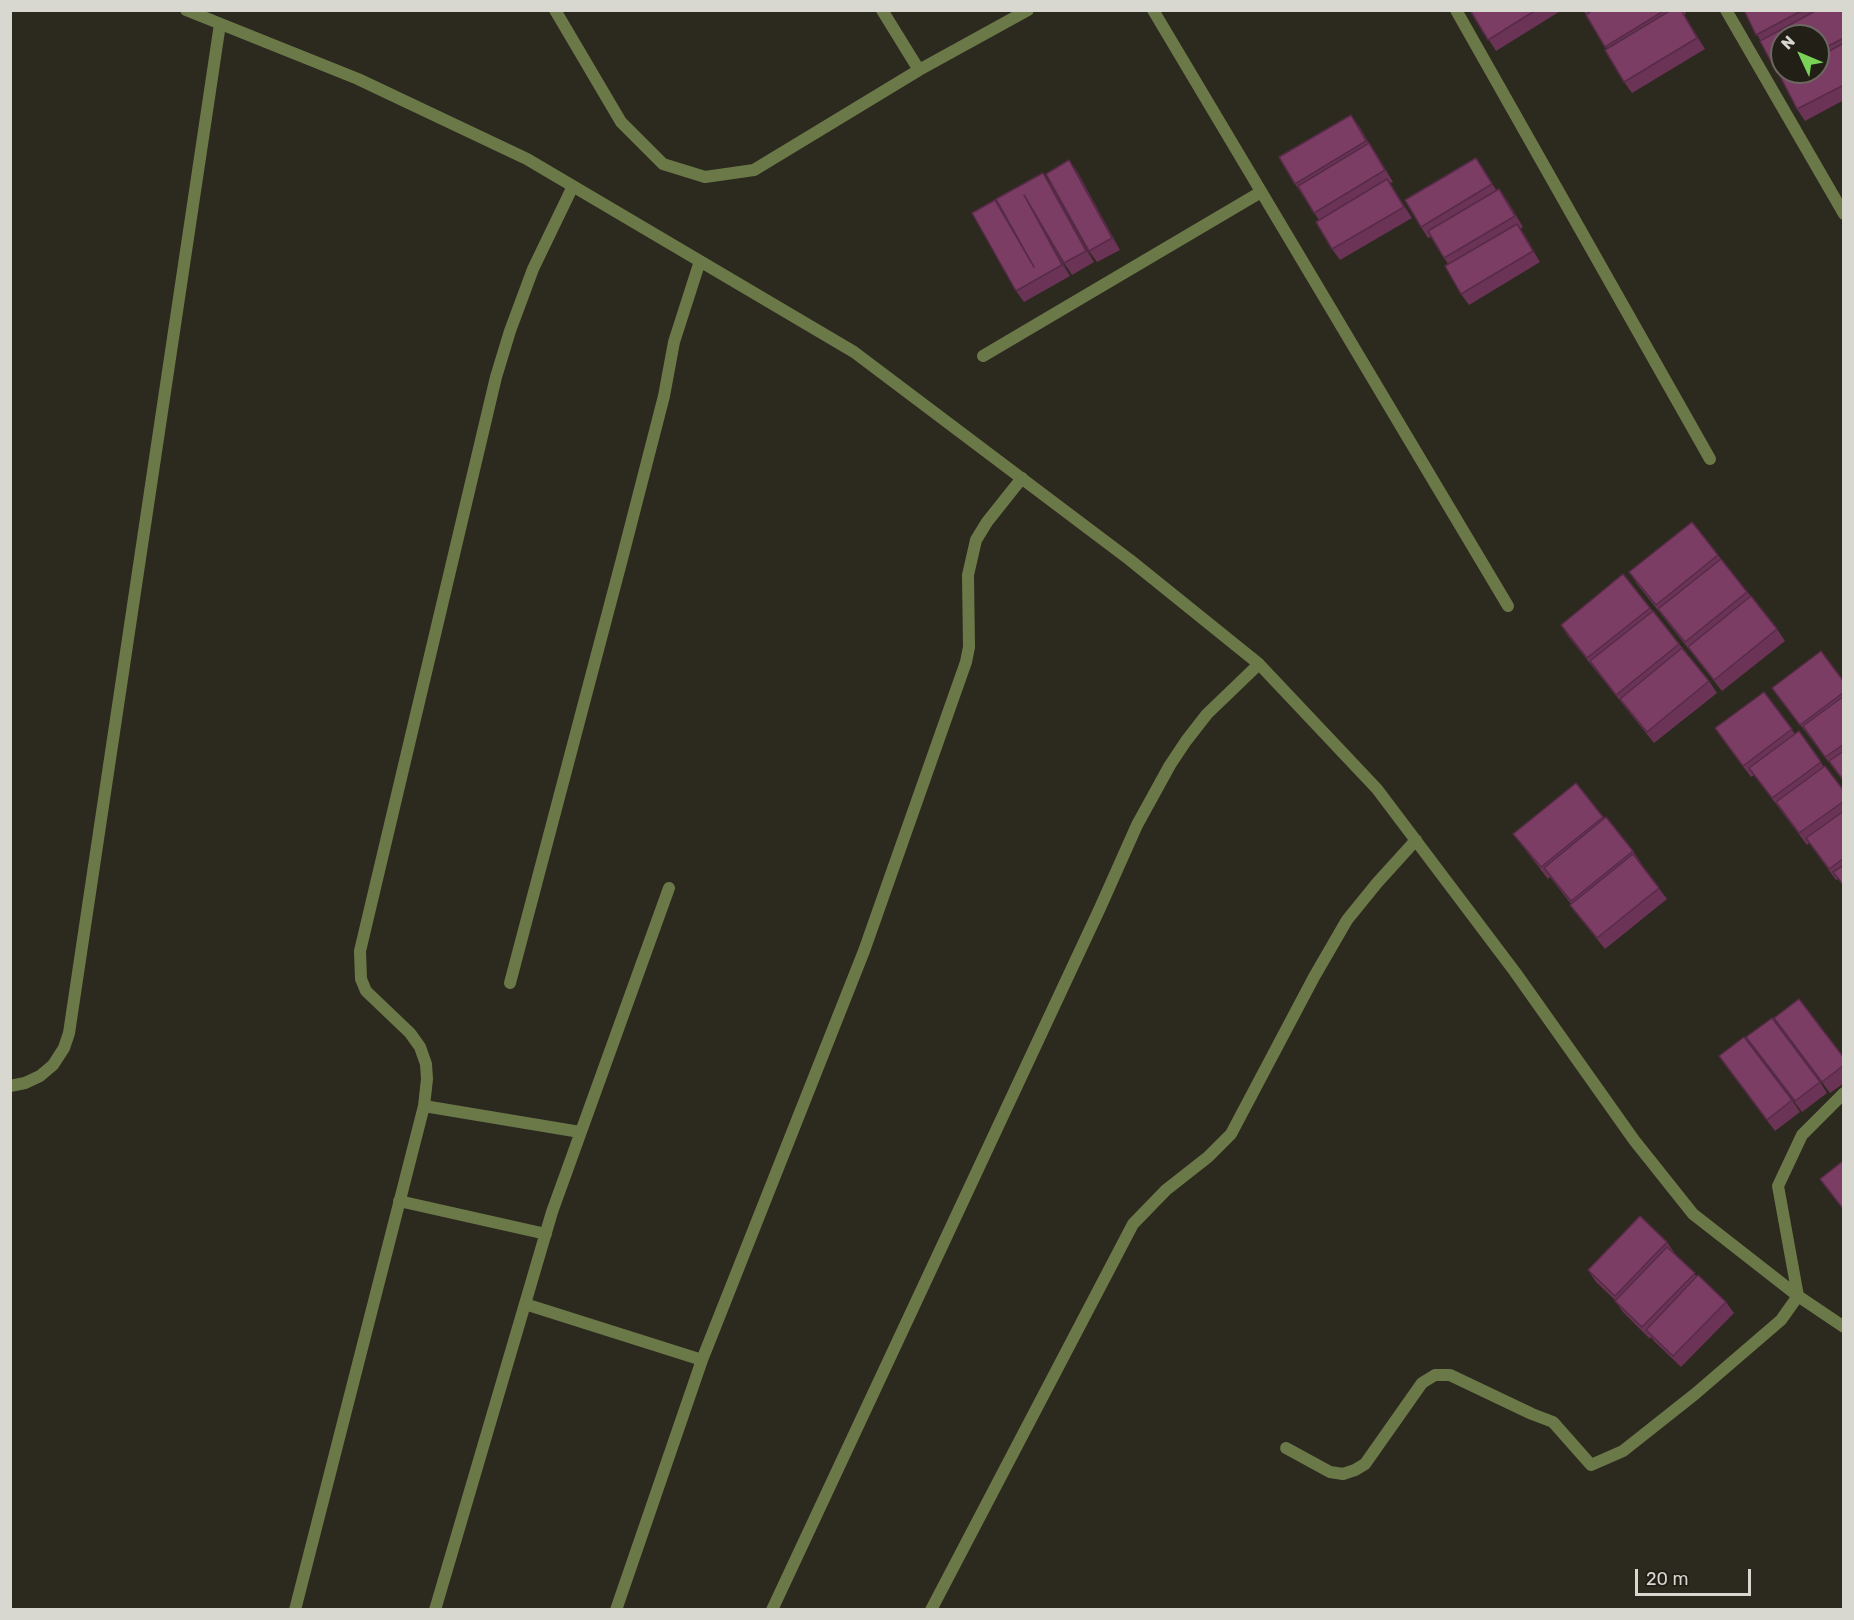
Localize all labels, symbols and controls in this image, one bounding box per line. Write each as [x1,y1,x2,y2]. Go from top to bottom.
north arrow [1770,24,1830,84]
text: N [1777,32,1799,53]
scale bar [1638,1557,1754,1595]
text: 20 m [1646,1568,1688,1590]

